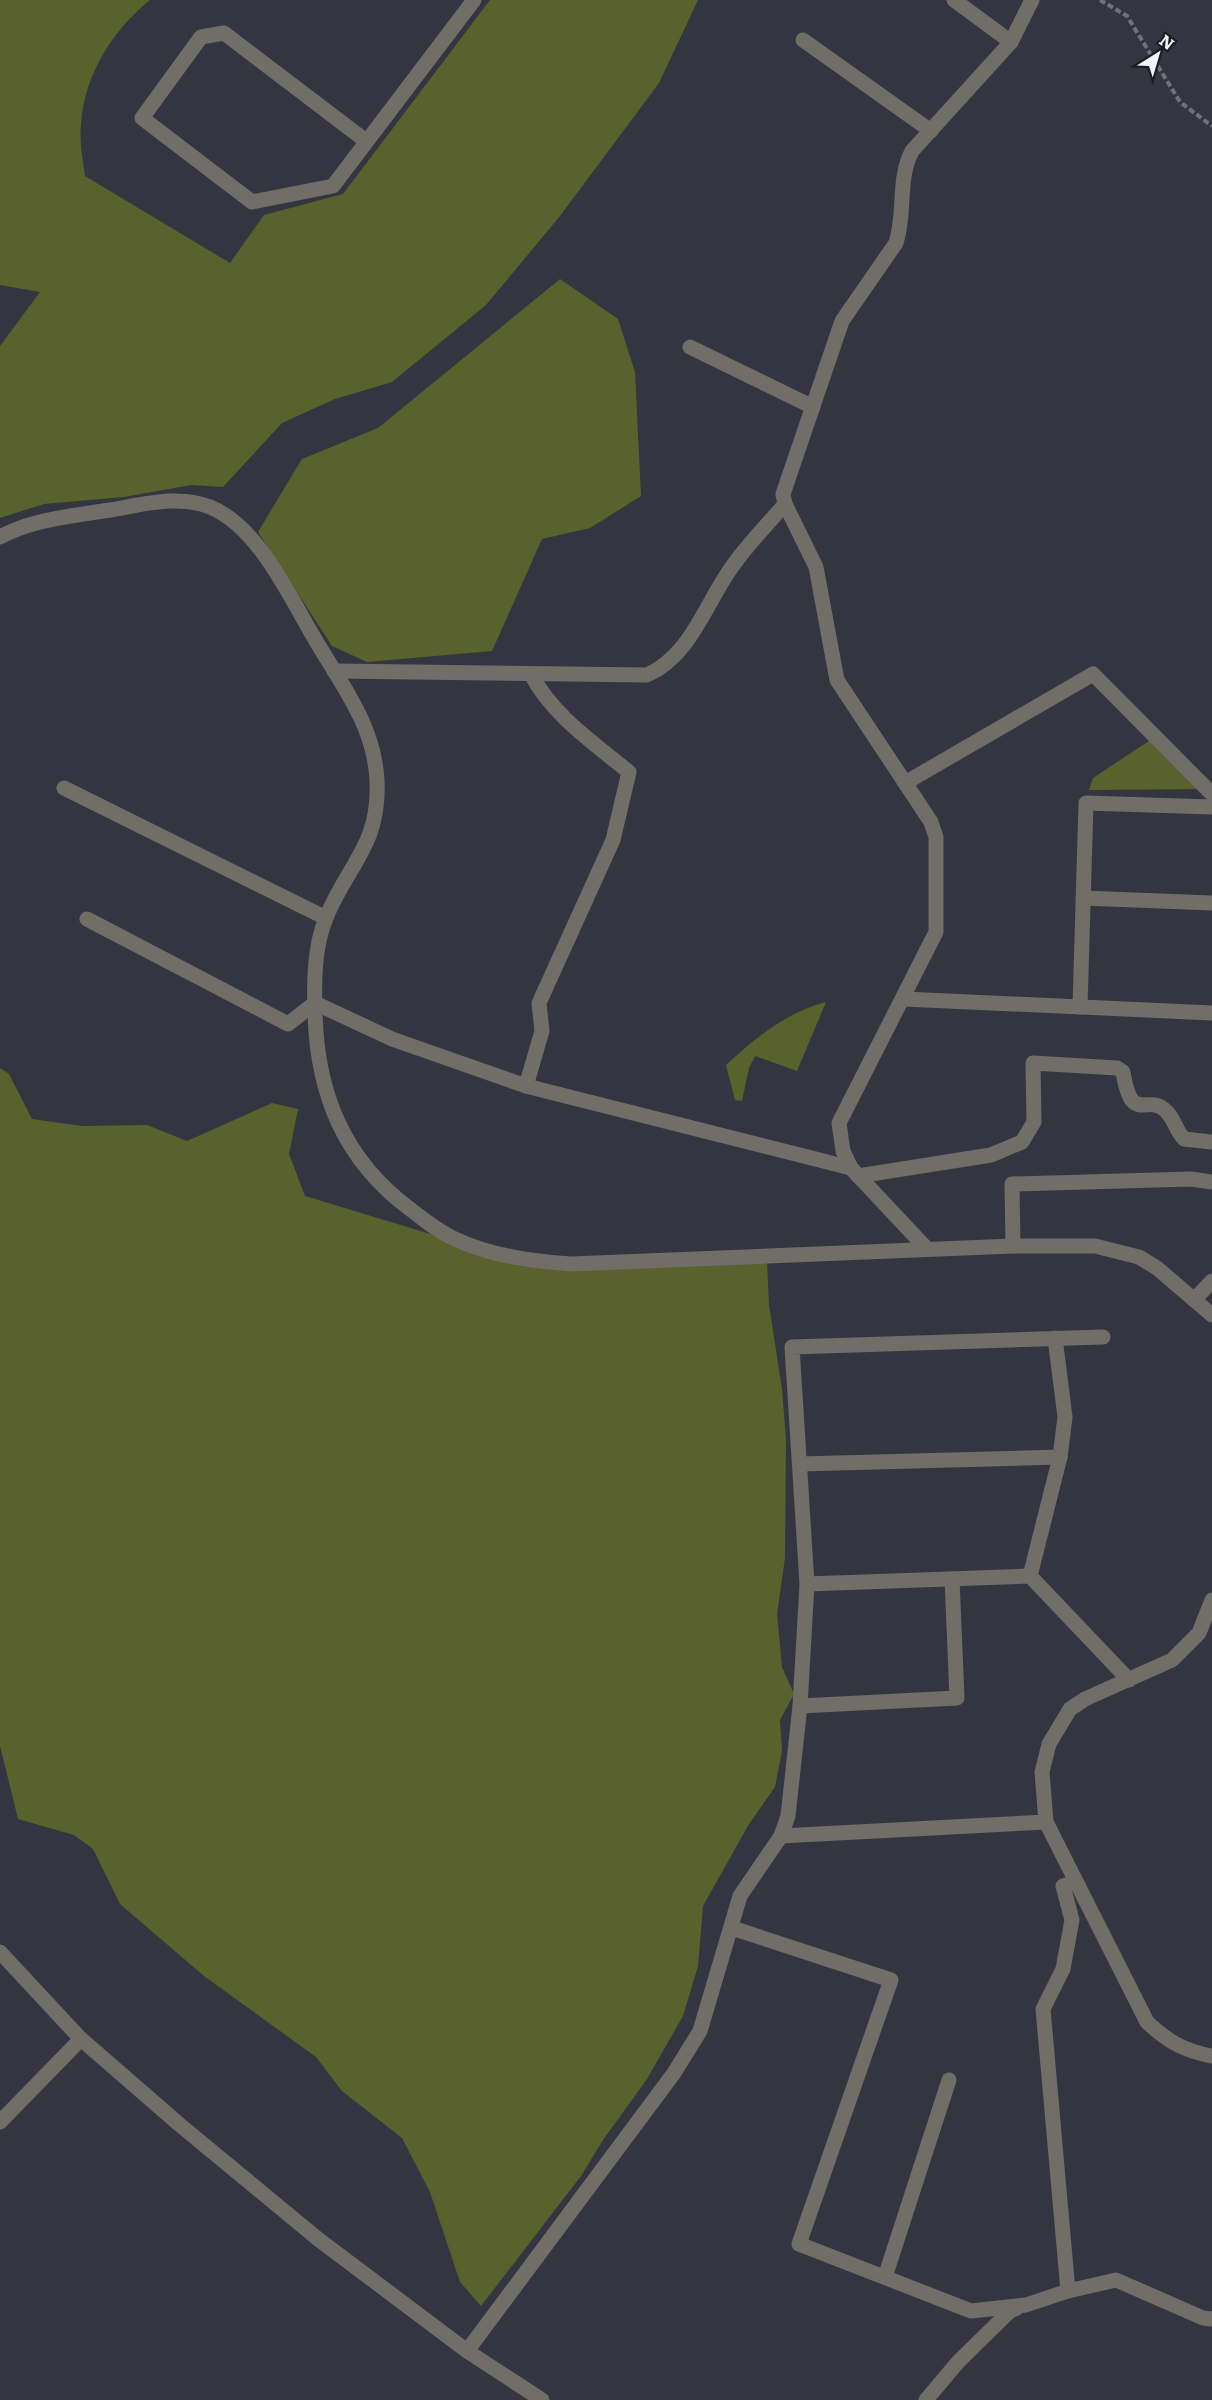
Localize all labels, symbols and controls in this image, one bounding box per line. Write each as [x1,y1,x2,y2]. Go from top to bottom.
north arrow [1128,24,1188,84]
text: N [1155,28,1180,55]

